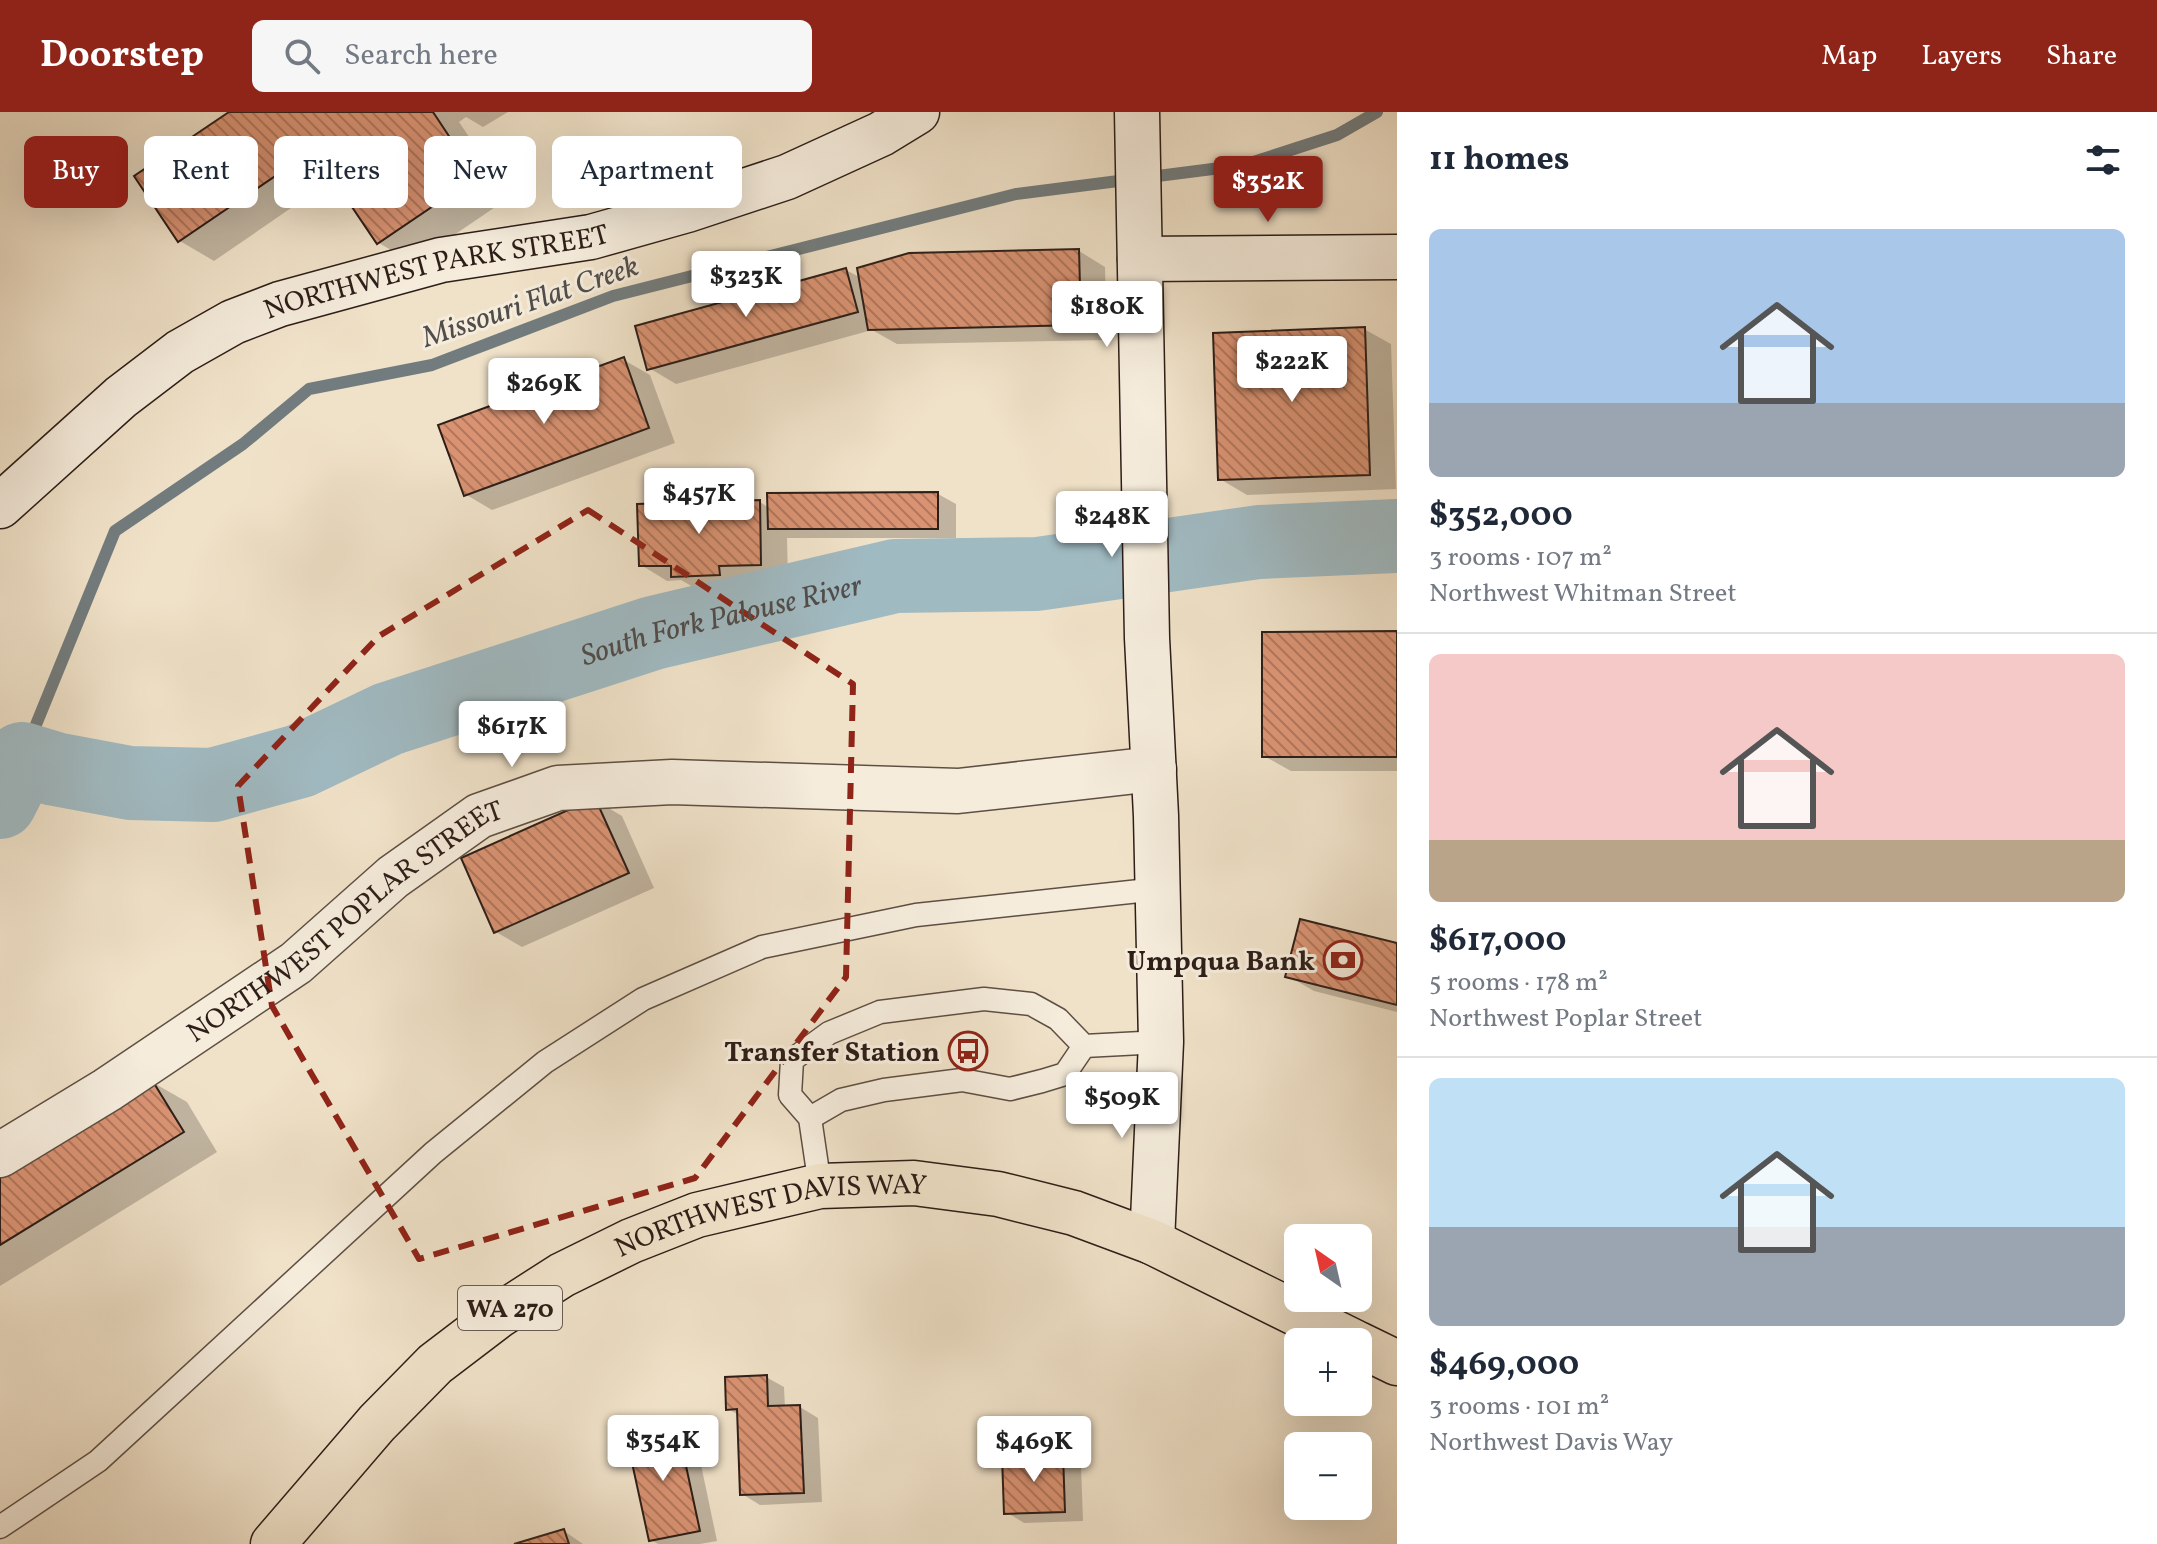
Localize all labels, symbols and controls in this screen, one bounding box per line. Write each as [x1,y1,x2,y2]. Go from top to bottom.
search box [252,20,812,92]
text: Doorstep [40,30,204,83]
icon: search [280,34,324,78]
text: Search here [344,35,498,77]
text: Map [1821,37,1877,76]
text: Layers [1921,37,2002,76]
text: Share [2046,37,2117,76]
chip: Buy [24,136,128,208]
chip: Rent [144,136,258,208]
chip: Filters [274,136,408,208]
chip: New [424,136,536,208]
chip: Apartment [552,136,742,208]
text: 11 homes [1429,137,1569,184]
icon: filters [2081,138,2125,182]
pin: $352K [1212,156,1324,224]
text: $352K [1232,164,1304,200]
street label: NORTHWEST PARK STREET [258,216,614,330]
water label: Missouri Flat Creek [416,246,645,360]
pin: $323K [690,251,802,319]
text: $323K [710,259,783,295]
pin: $180K [1051,281,1163,349]
icon: home [1705,281,1849,425]
text: $180K [1070,289,1144,325]
pin: $222K [1236,336,1348,404]
text: $222K [1255,344,1329,380]
pin: $269K [488,358,600,426]
text: $269K [506,366,582,402]
pin: $457K [643,468,755,536]
text: $457K [662,476,736,512]
pin: $248K [1056,491,1168,559]
text: $352,000 [1429,493,1573,540]
text: $248K [1074,499,1150,535]
text: 3 rooms · 107 m² [1429,540,1612,576]
water label: South Fork Palouse River [576,565,867,678]
text: Northwest Whitman Street [1429,576,1737,612]
pin: $617K [456,701,568,769]
icon: home [1705,706,1849,850]
text: $617K [477,709,547,745]
street label: NORTHWEST POPLAR STREET [180,792,509,1053]
text: $617,000 [1429,918,1566,965]
bank icon: Umpqua Bank [1322,939,1364,981]
place label: Umpqua Bank [1127,943,1315,982]
text: 5 rooms · 178 m² [1429,965,1608,1001]
text: Northwest Poplar Street [1429,1001,1702,1037]
bus stop icon: Transfer Station [947,1030,989,1072]
place label: Transfer Station [724,1034,940,1073]
pin: $509K [1066,1072,1178,1140]
text: $509K [1084,1080,1160,1116]
icon: home [1705,1130,1849,1274]
street label: NORTHWEST DAVIS WAY [608,1165,929,1268]
north arrow [1284,1224,1372,1312]
map controls [1284,1224,1372,1520]
road number: WA 270 [458,1286,562,1330]
button: + [1284,1328,1372,1416]
text: $469,000 [1429,1342,1579,1389]
text: 3 rooms · 101 m² [1429,1389,1609,1425]
pin: $354K [607,1415,719,1483]
pin: $469K [978,1416,1090,1484]
text: $354K [626,1423,700,1459]
text: $469K [995,1424,1073,1460]
text: Northwest Davis Way [1429,1425,1673,1461]
button: − [1284,1432,1372,1520]

